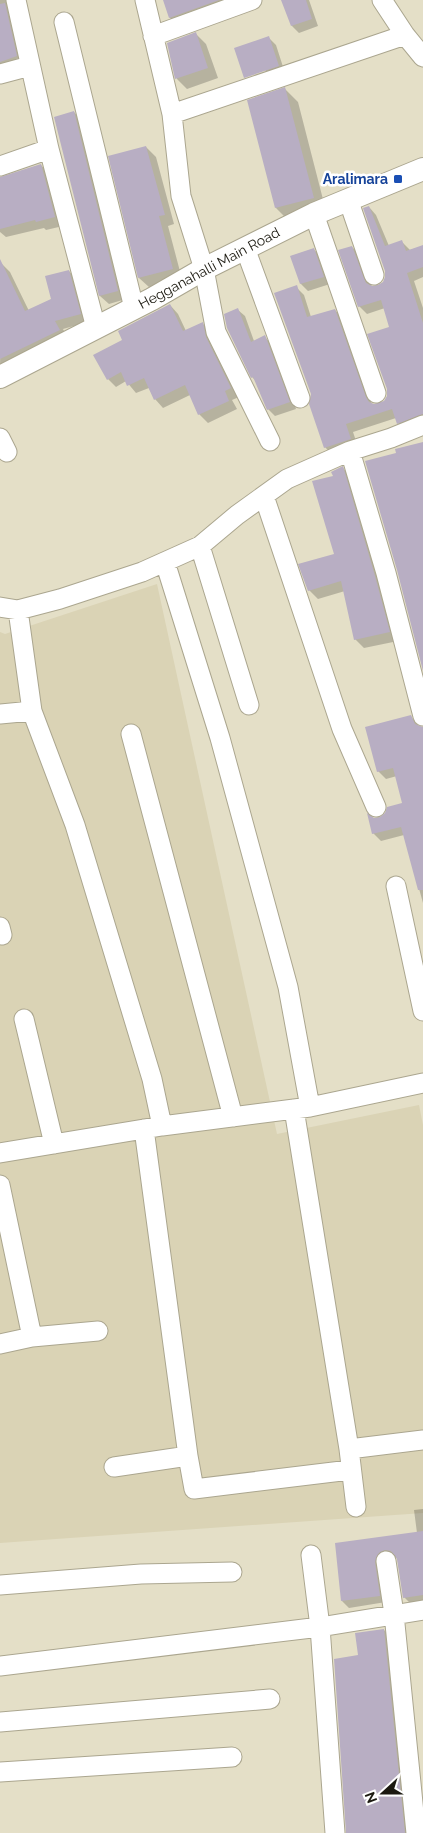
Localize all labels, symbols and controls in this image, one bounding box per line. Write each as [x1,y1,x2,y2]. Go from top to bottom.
place label: Aralimara [323,171,388,187]
marker: Aralimara [392,173,404,185]
street label: Hegganahalli Main Road [136,224,282,312]
north arrow [358,1768,408,1818]
text: N [361,1790,380,1806]

